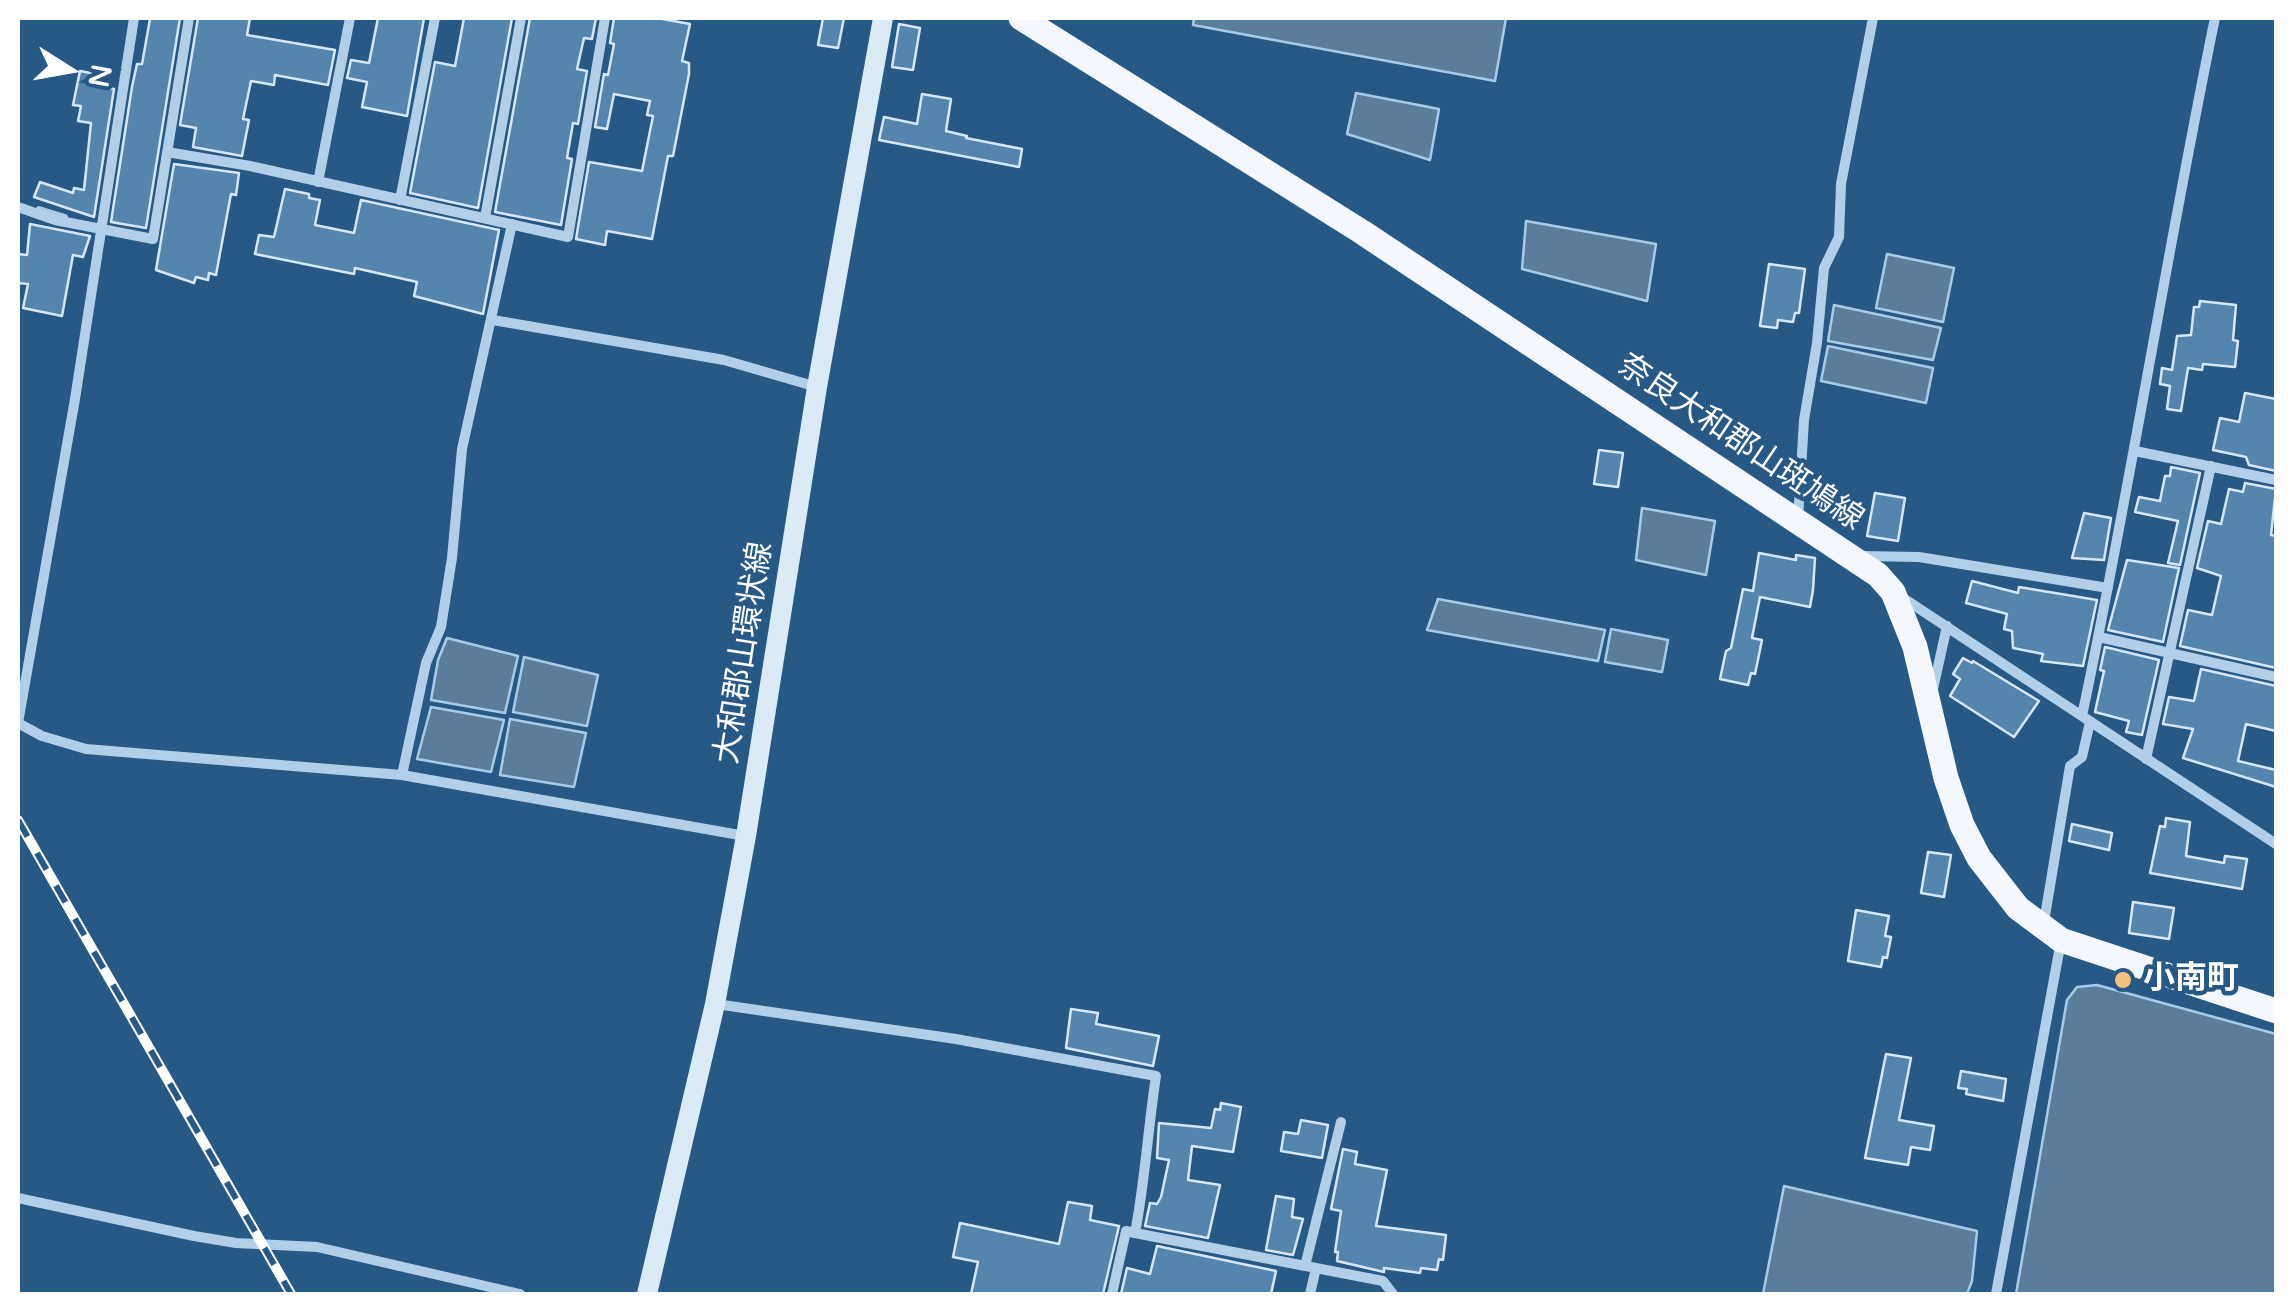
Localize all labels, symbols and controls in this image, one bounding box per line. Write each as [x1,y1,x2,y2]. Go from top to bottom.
north arrow [20,20,120,120]
text: N [81,61,118,90]
street label: 奈良大和郡山斑鳩線 [1610,347,1870,539]
street label: 大和郡山環状線 [709,539,781,767]
place label: 小南町 [2143,961,2239,999]
marker: 小南町 [2112,969,2134,991]

